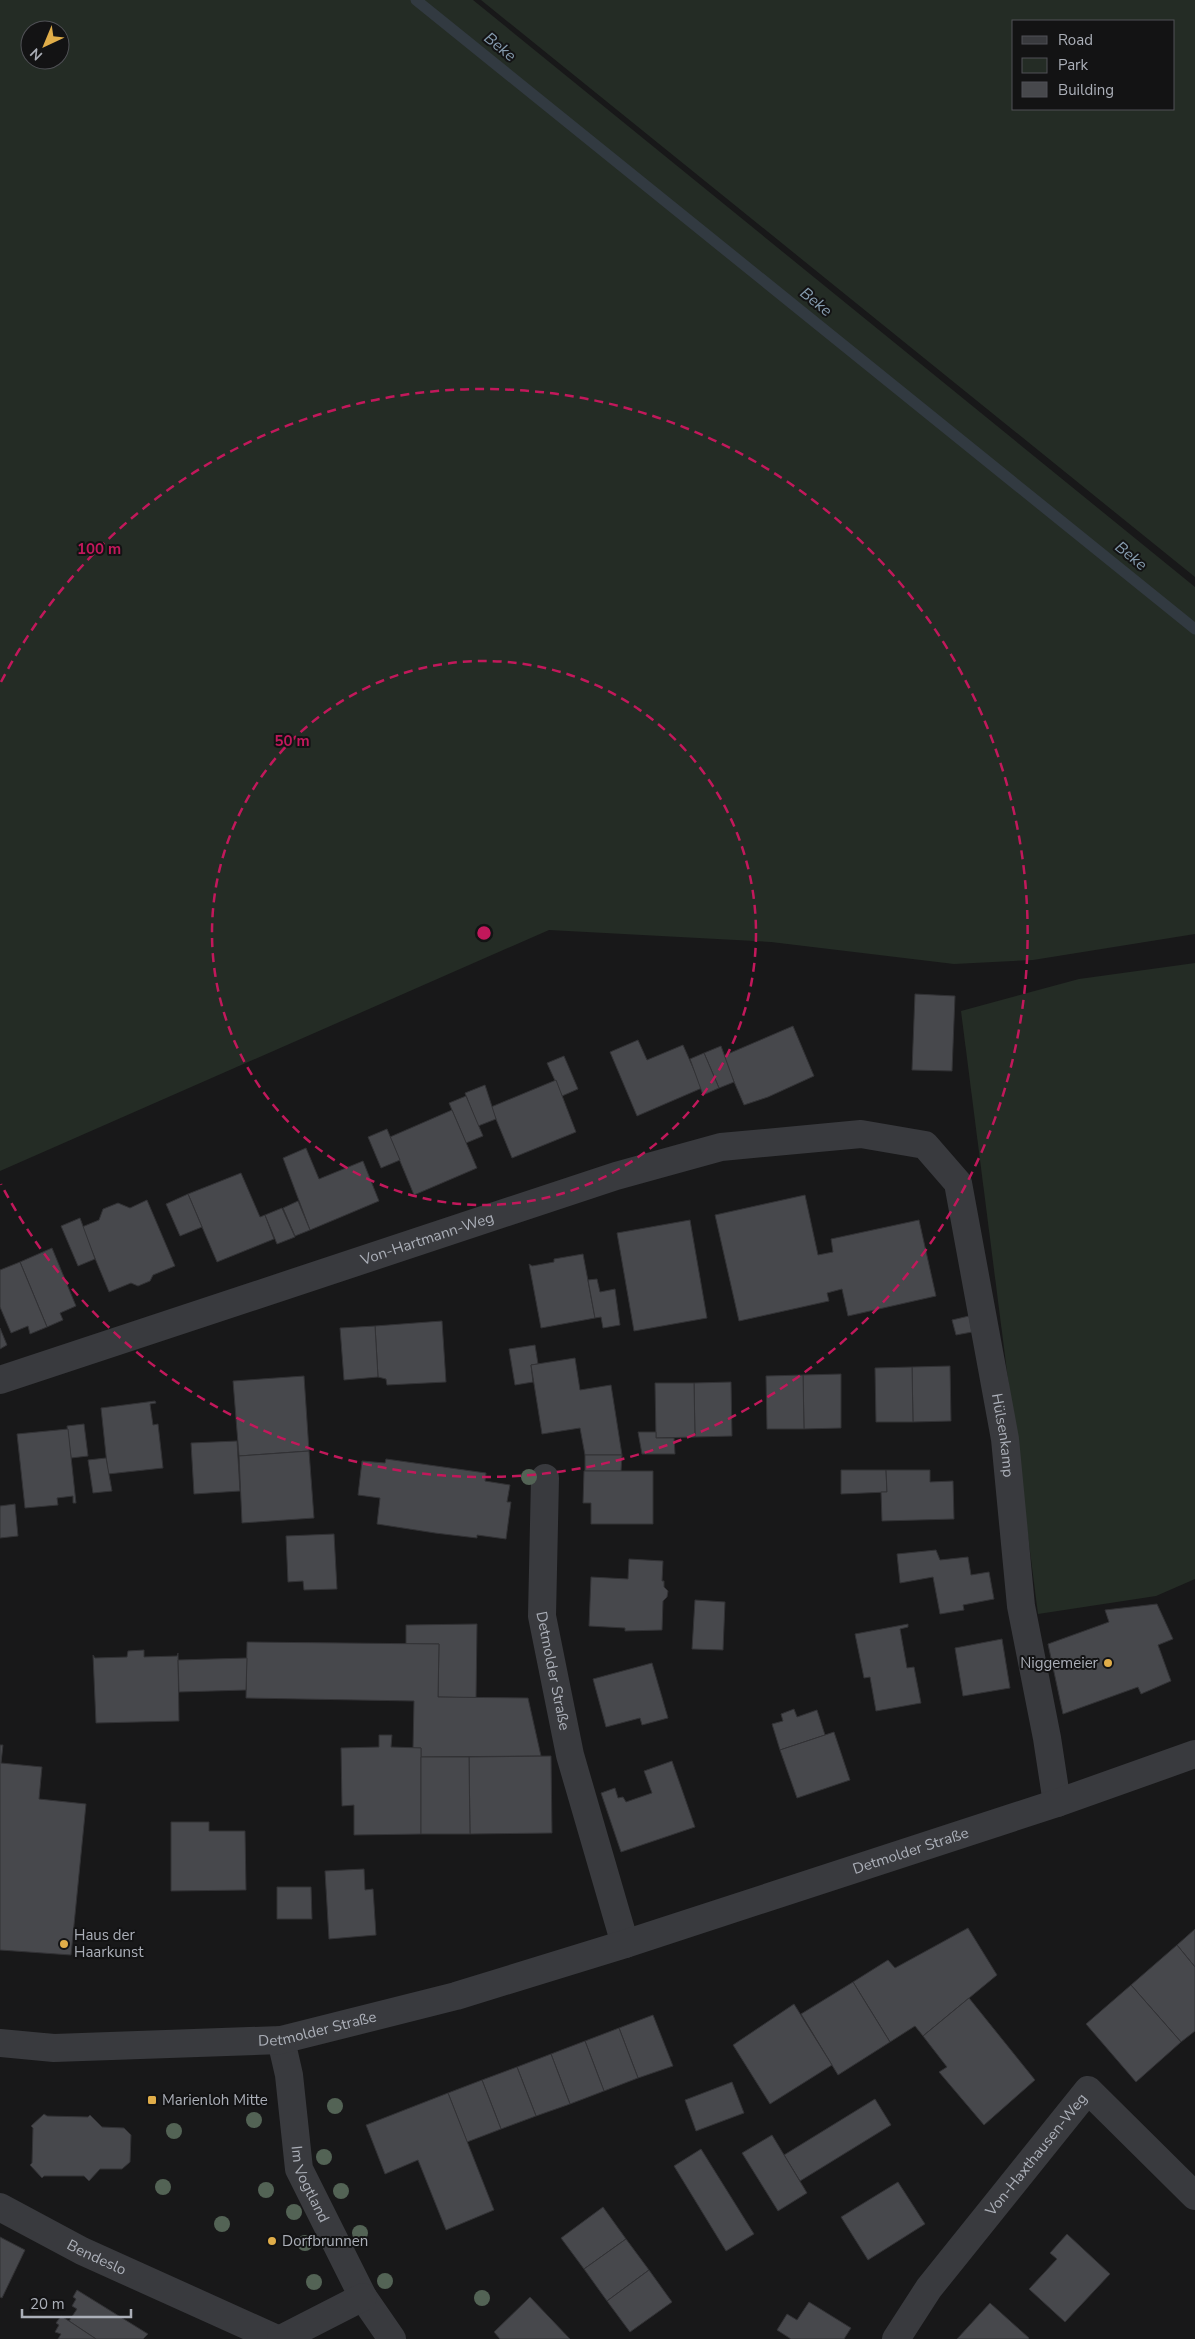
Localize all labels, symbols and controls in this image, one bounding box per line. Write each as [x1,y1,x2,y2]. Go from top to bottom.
north arrow [20,20,70,70]
legend [1012,20,1175,110]
water label: Beke [479,27,521,67]
text: Road [1058,30,1093,50]
text: N [26,44,47,64]
text: Park [1058,55,1088,75]
text: Building [1058,80,1114,100]
water label: Beke [795,282,837,322]
water label: Beke [1110,536,1152,576]
text: 100 m [77,539,121,559]
text: 50 m [274,731,310,751]
centre of rings [475,924,493,942]
street label: Von-Hartmann-Weg [357,1207,496,1270]
street label: Hülsenkamp [987,1392,1019,1479]
street label: Detmolder Straße [531,1610,575,1732]
place label: Niggemeier [1020,1653,1099,1673]
marker: Niggemeier [1102,1657,1114,1669]
street label: Detmolder Straße [850,1823,971,1879]
place label: Haus der Haarkunst [74,1925,144,1962]
marker: Haus der Haarkunst [58,1938,70,1950]
street label: Detmolder Straße [258,2006,379,2051]
street label: Von-Haxthausen-Weg [980,2089,1092,2221]
place label: Marienloh Mitte [162,2090,268,2110]
marker: Marienloh Mitte [146,2094,158,2106]
street label: Im Vogtland [287,2145,334,2226]
place label: Dorfbrunnen [282,2231,368,2251]
street label: Bendeslo [63,2235,130,2280]
marker: Dorfbrunnen [266,2235,278,2247]
scale bar [22,2286,131,2318]
text: 20 m [30,2294,65,2314]

